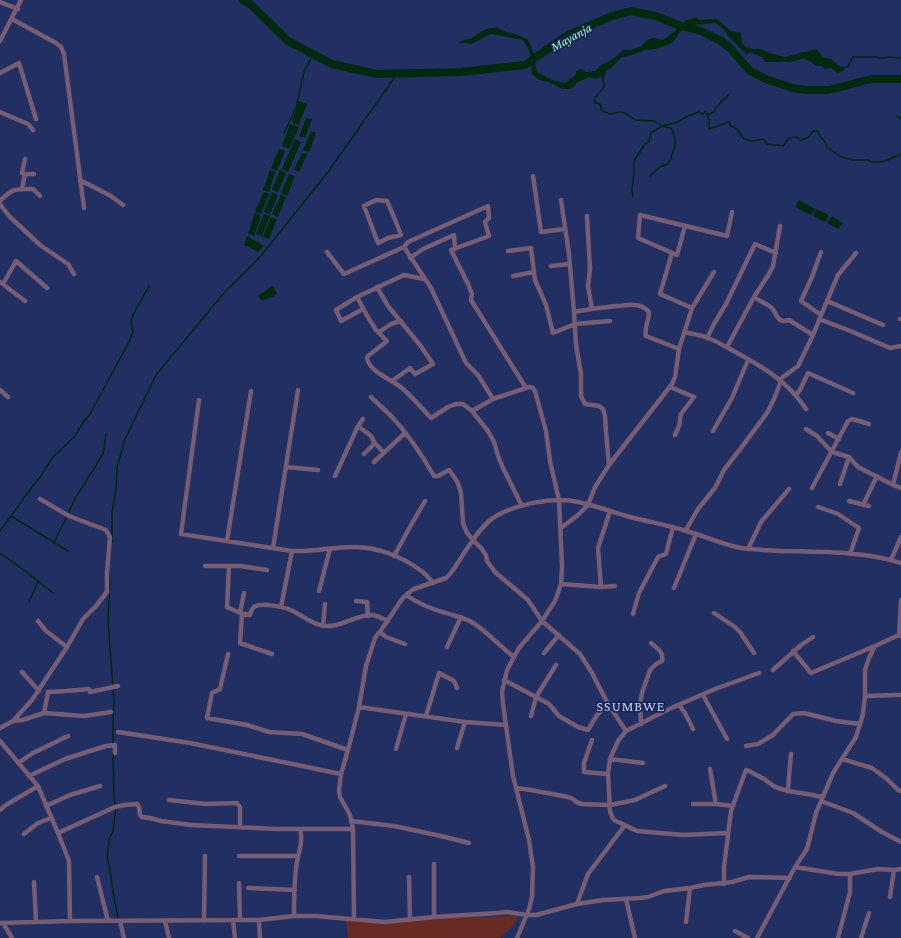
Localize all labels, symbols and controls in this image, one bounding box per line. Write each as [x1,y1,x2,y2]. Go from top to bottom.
water label: Mayanja [547,20,595,56]
district label: SSUMBWE [597,698,665,714]

